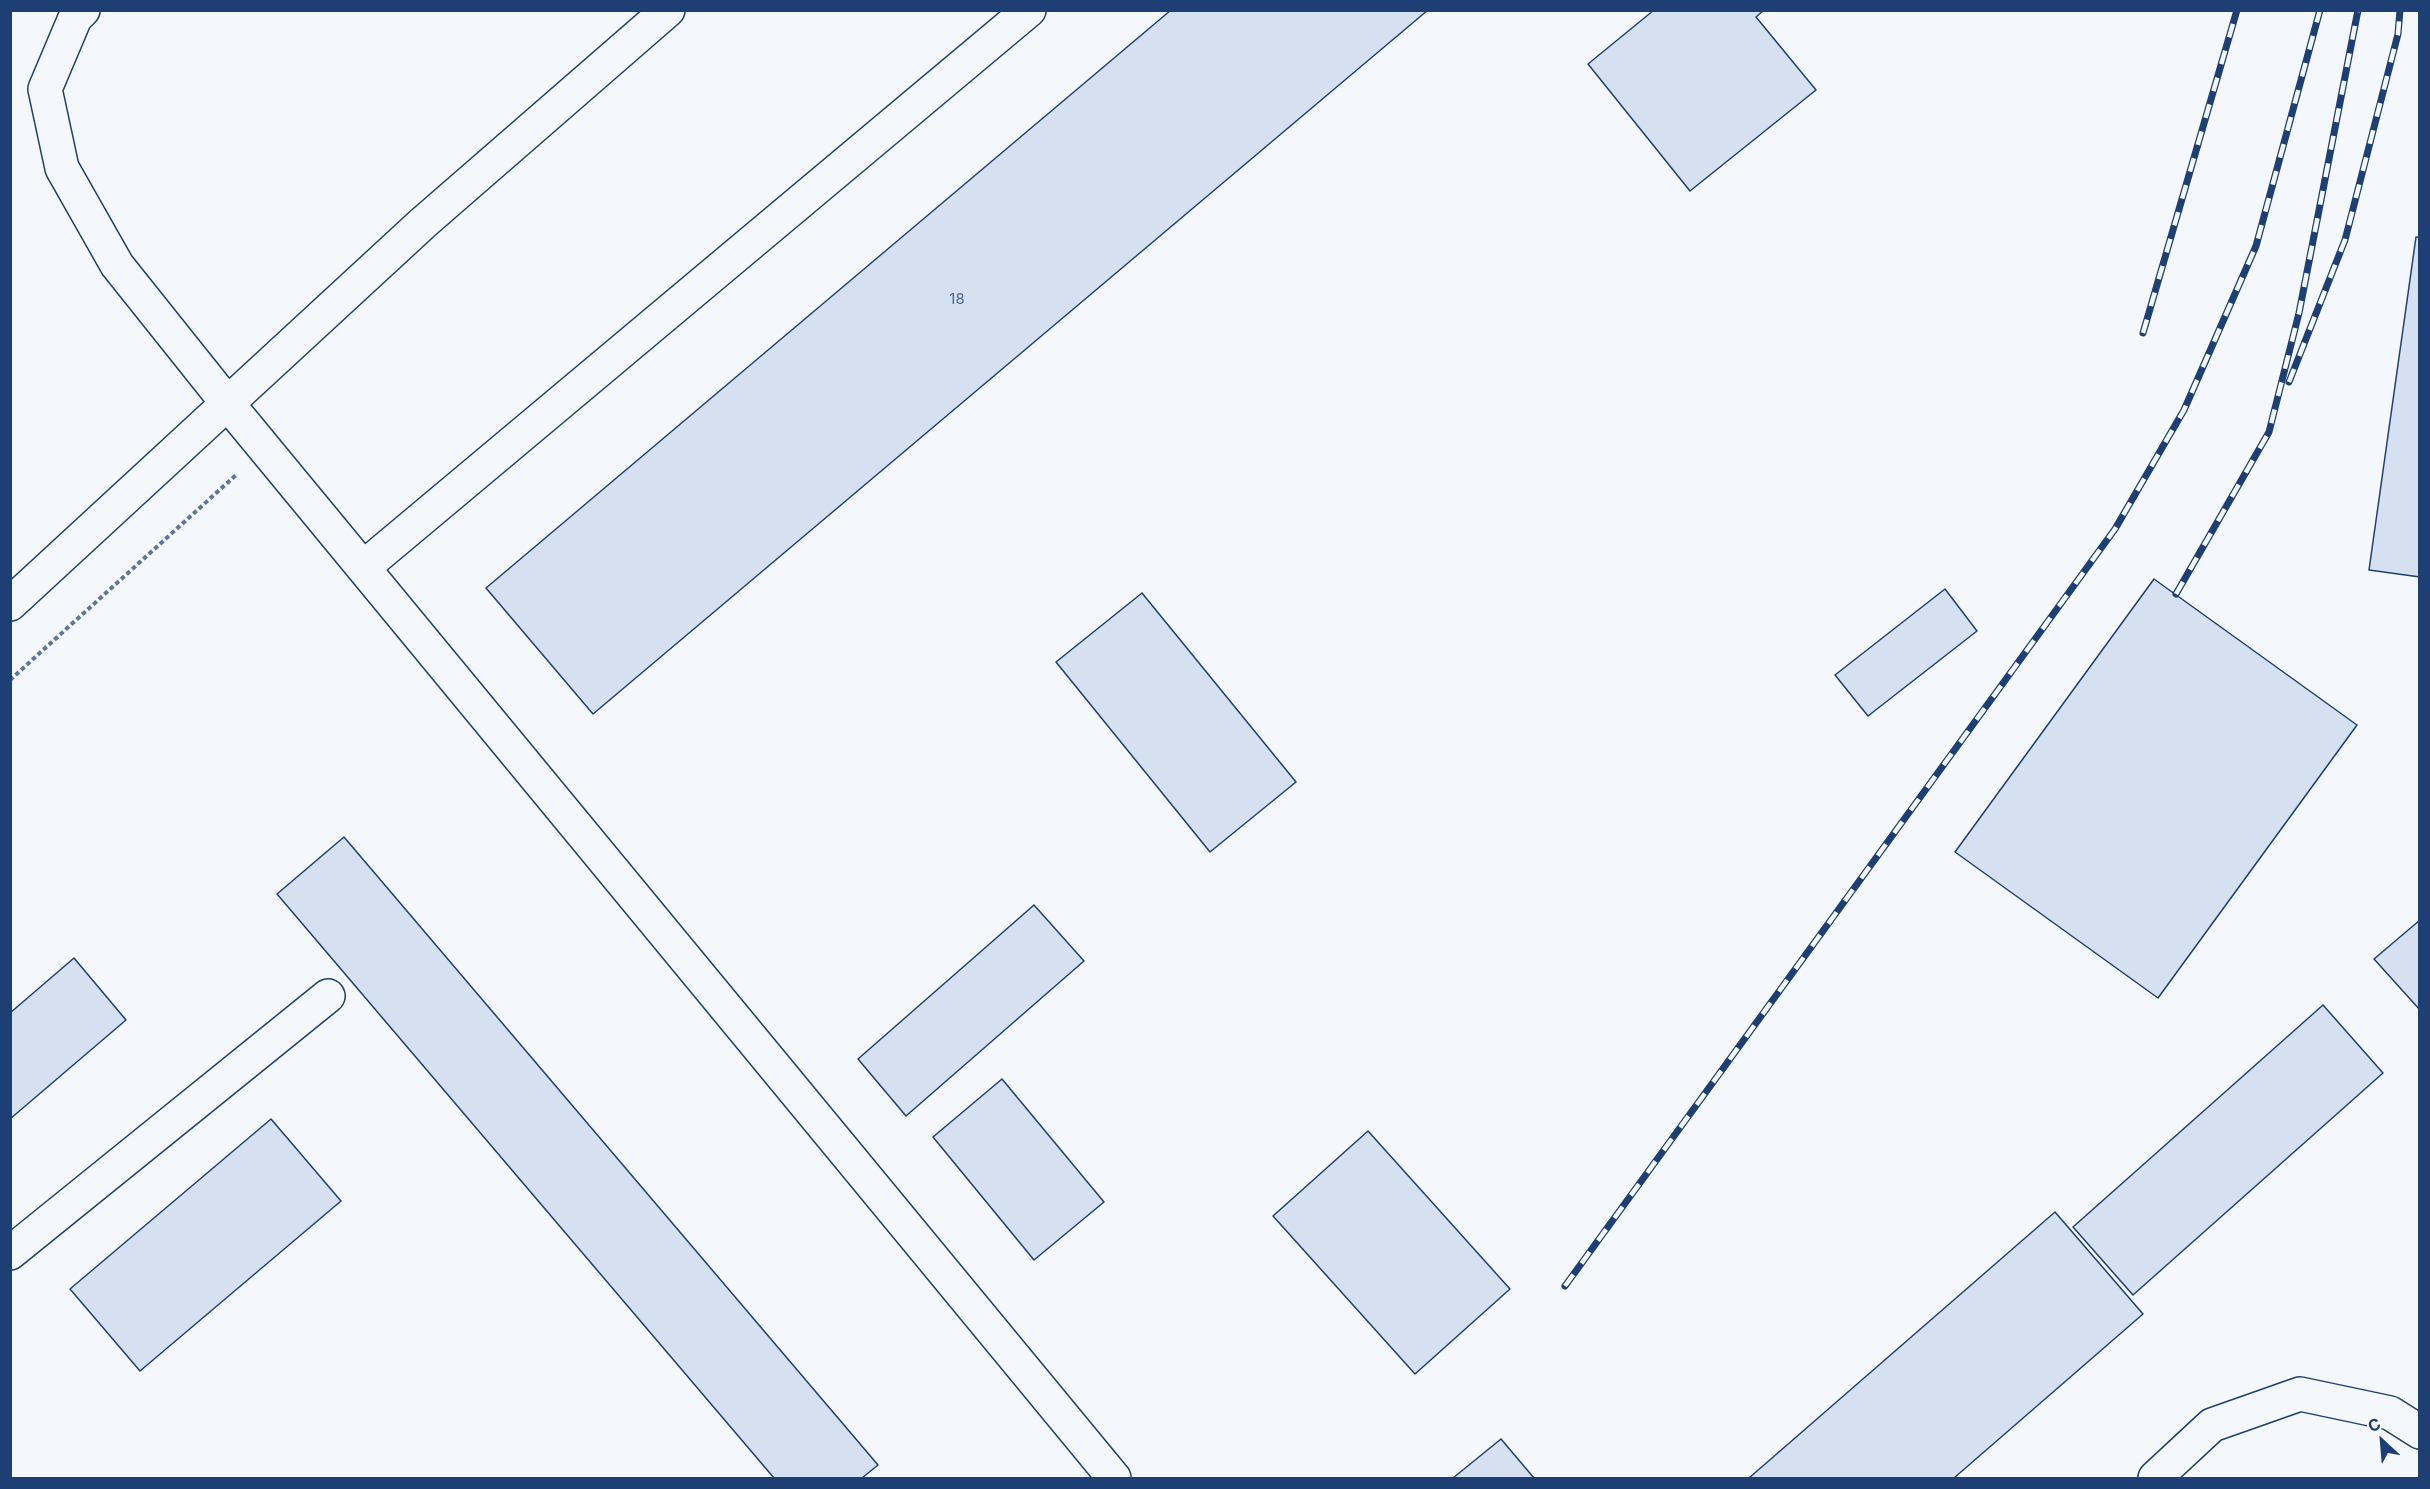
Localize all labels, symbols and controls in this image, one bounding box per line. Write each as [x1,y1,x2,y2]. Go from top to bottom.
house number: 18 [949,290,965,308]
north arrow [2352,1411,2412,1471]
text: С [2364,1413,2384,1436]

